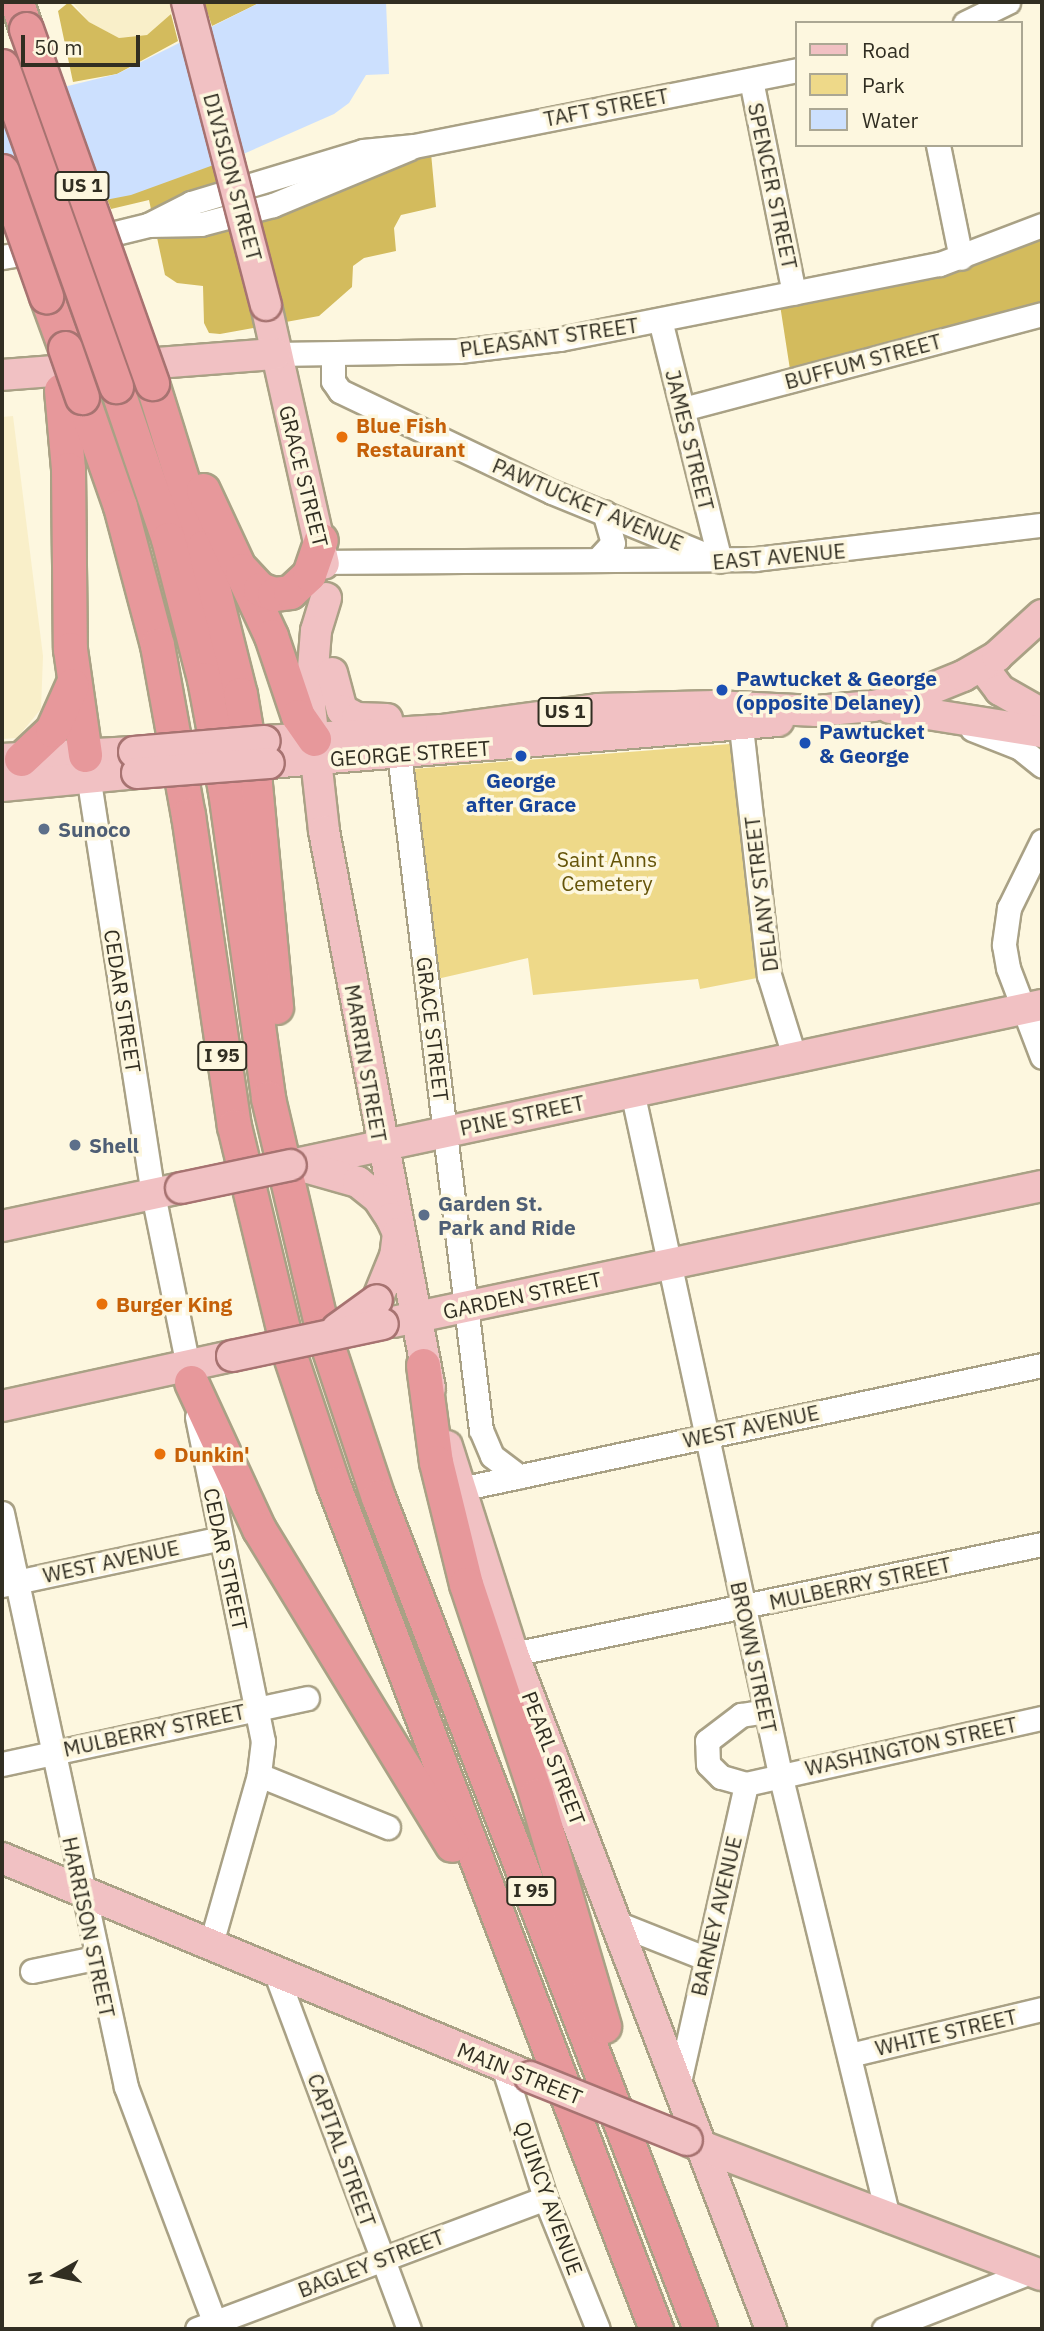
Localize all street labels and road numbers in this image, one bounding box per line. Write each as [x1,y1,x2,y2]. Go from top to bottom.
street label: TAFT STREET [541,83,671,131]
street label: DIVISION STREET [198,90,268,264]
street label: SPENCER STREET [743,100,803,272]
road number: US 1 [54,170,110,202]
street label: PLEASANT STREET [458,312,640,362]
street label: BUFFUM STREET [782,328,944,394]
street label: JAMES STREET [660,367,720,513]
street label: GRACE STREET [274,402,334,550]
street label: PAWTUCKET AVENUE [489,452,687,556]
street label: EAST AVENUE [711,538,847,574]
road number: US 1 [537,696,593,727]
street label: GEORGE STREET [329,735,491,771]
street label: DELANY STREET [739,815,783,973]
street label: CEDAR STREET [99,927,147,1075]
street label: GRACE STREET [412,955,454,1103]
street label: MARRIN STREET [340,982,392,1144]
road number: I 95 [196,1040,248,1072]
street label: PINE STREET [457,1089,587,1141]
street label: GARDEN STREET [440,1266,604,1324]
street label: WEST AVENUE [680,1399,822,1453]
street label: CEDAR STREET [199,1486,253,1632]
street label: WEST AVENUE [40,1534,182,1588]
street label: MULBERRY STREET [767,1551,953,1615]
street label: BROWN STREET [726,1579,782,1735]
street label: PEARL STREET [517,1688,591,1828]
street label: MULBERRY STREET [61,1698,247,1762]
street label: WASHINGTON STREET [803,1711,1019,1781]
street label: HARRISON STREET [58,1834,120,2020]
street label: BARNEY AVENUE [685,1834,747,1998]
road number: I 95 [505,1876,557,1907]
street label: WHITE STREET [873,2003,1019,2061]
street label: MAIN STREET [454,2036,586,2110]
street label: CAPITAL STREET [303,2070,381,2230]
street label: QUINCY AVENUE [510,2118,588,2278]
street label: BAGLEY STREET [294,2223,448,2303]

